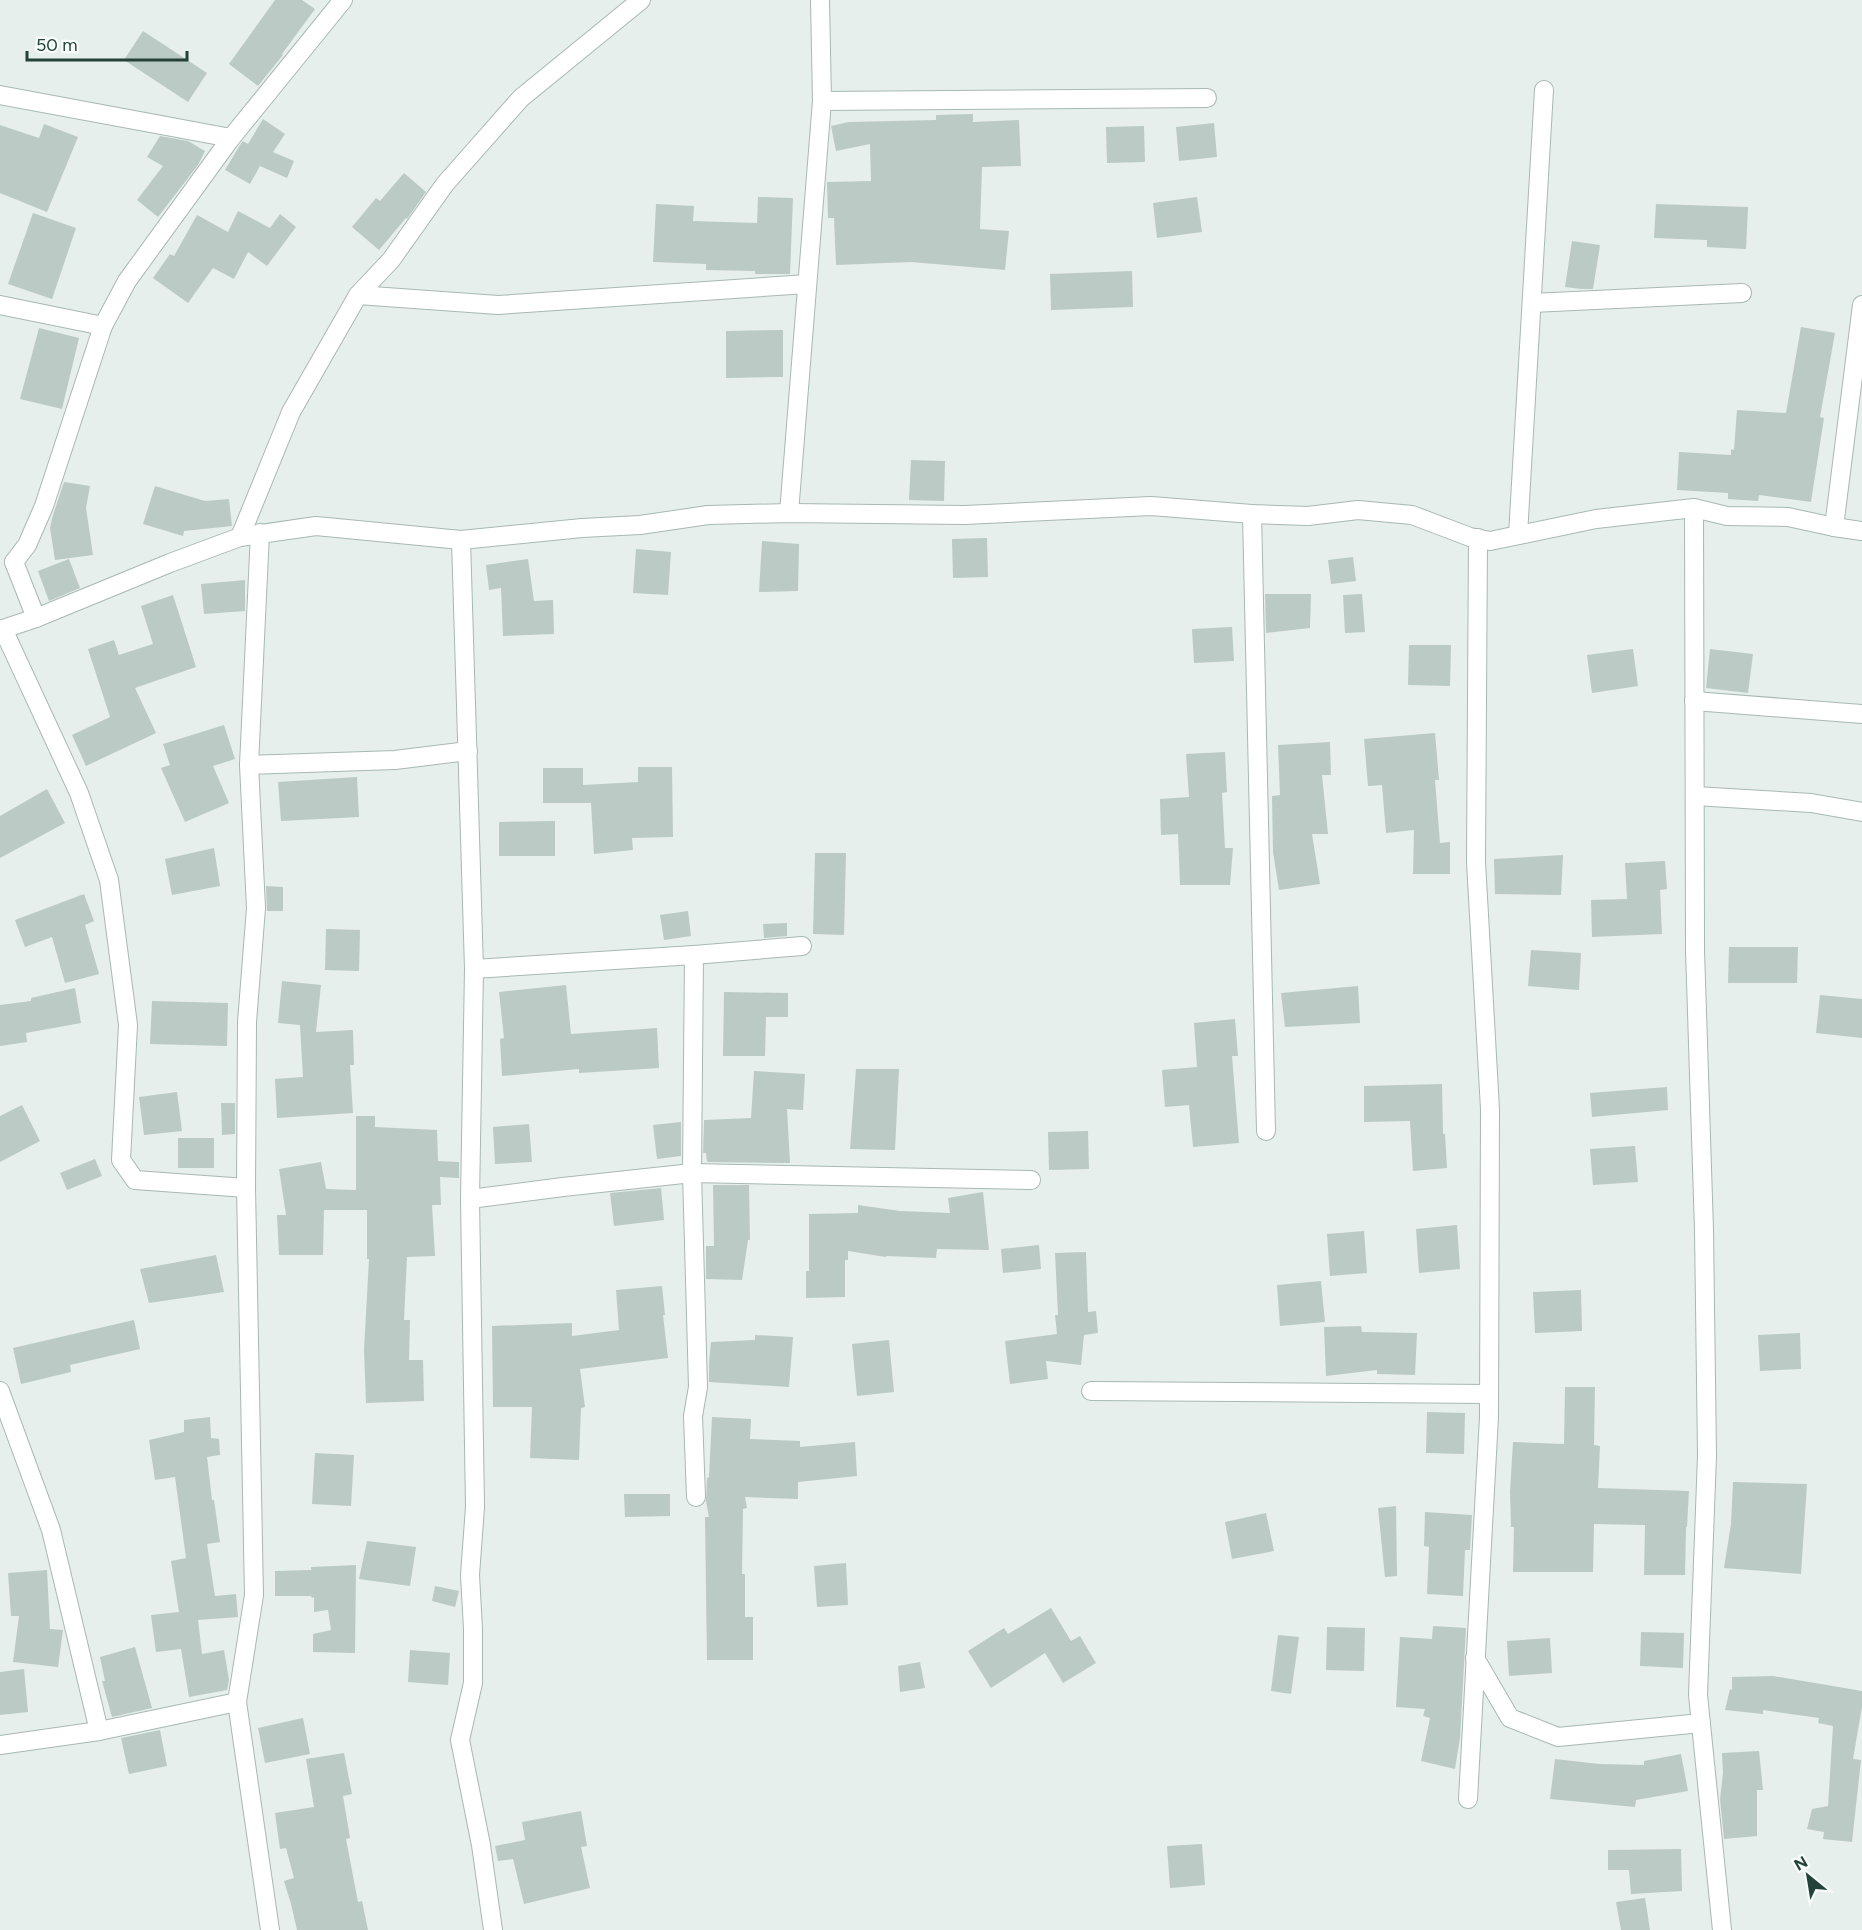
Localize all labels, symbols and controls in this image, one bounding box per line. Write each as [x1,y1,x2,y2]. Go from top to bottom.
scale bar [27,24,188,62]
text: 50 m [36,34,78,56]
north arrow [1778,1846,1838,1906]
text: N [1791,1852,1811,1875]

